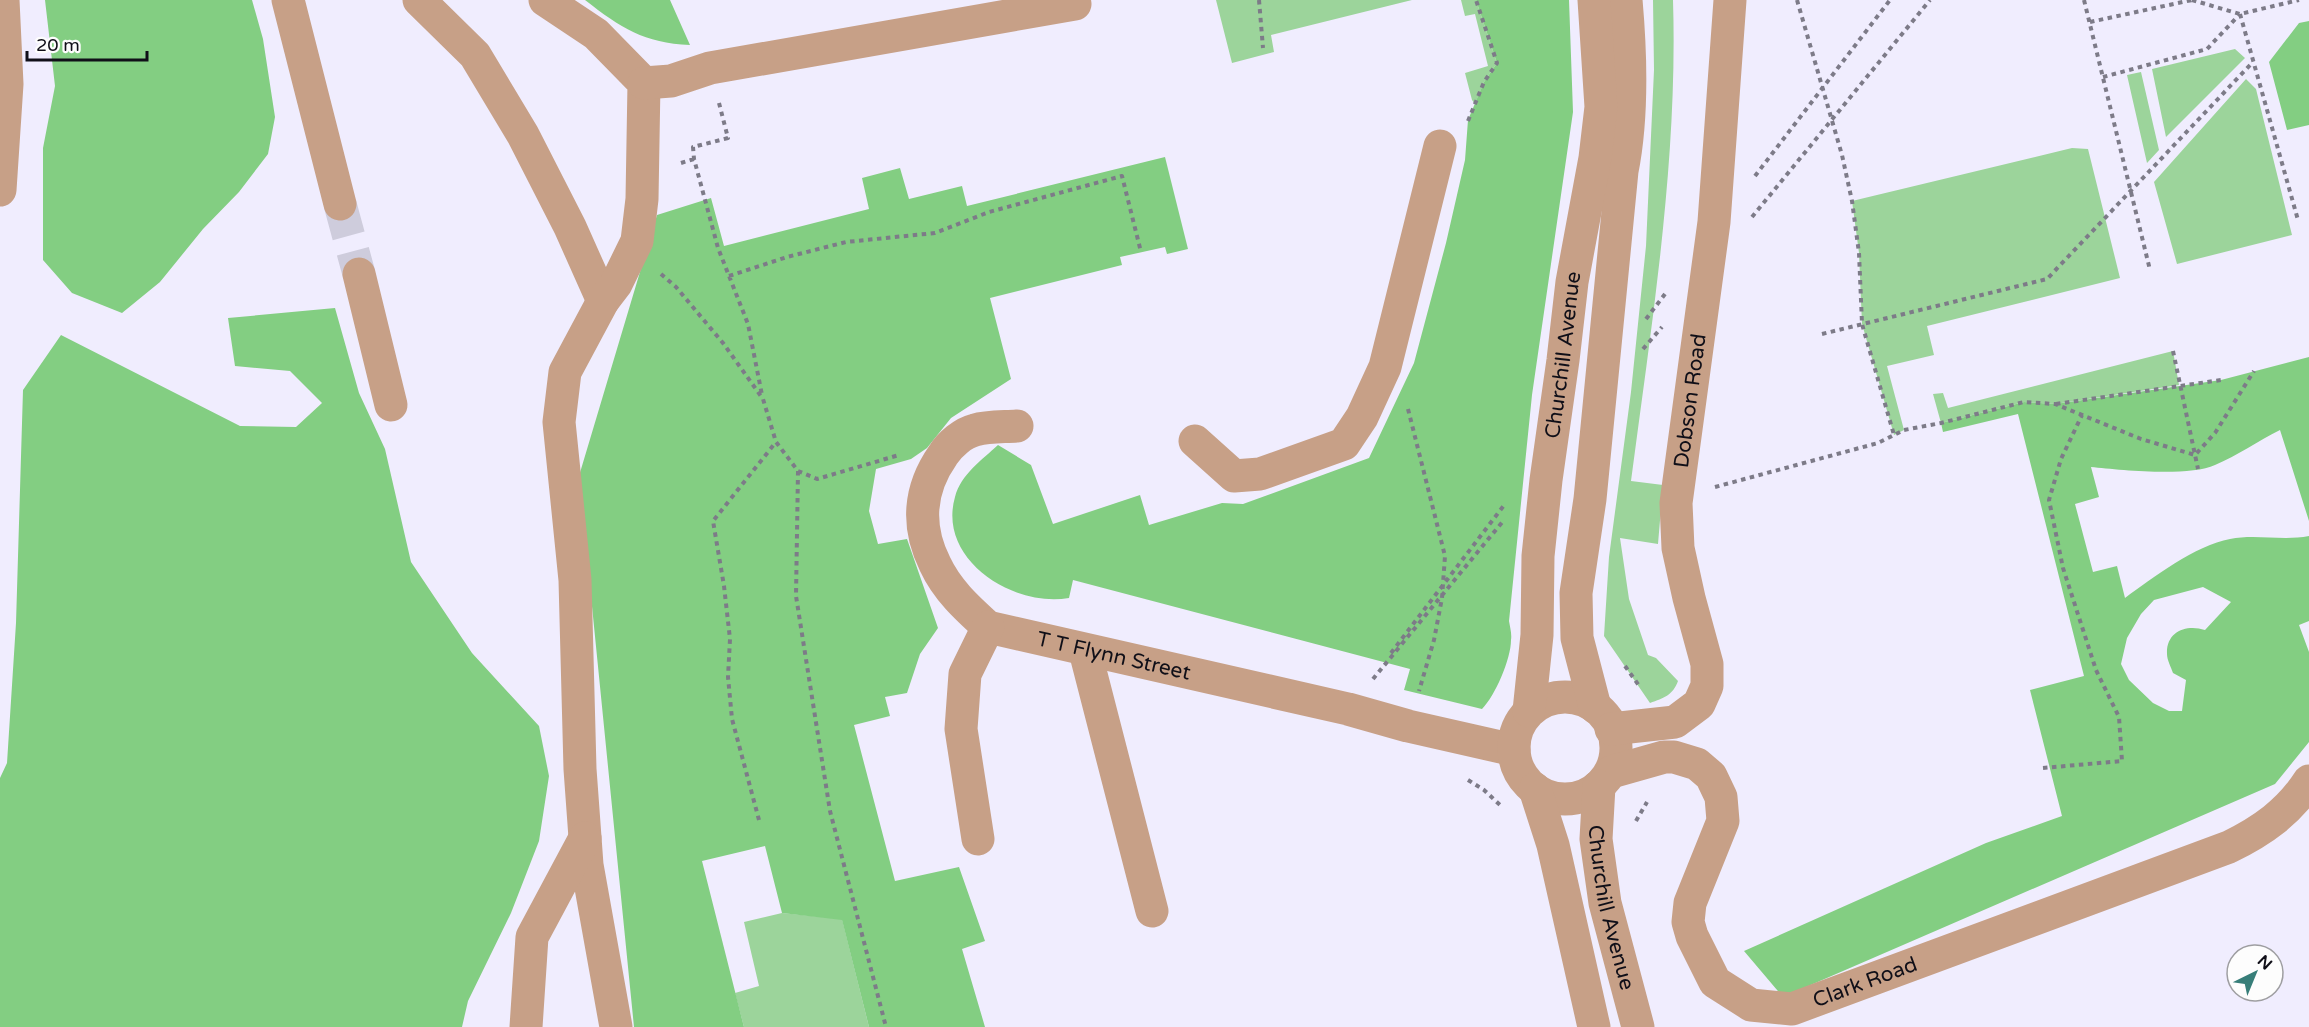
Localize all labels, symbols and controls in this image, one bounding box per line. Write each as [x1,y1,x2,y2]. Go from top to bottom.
scale bar [27,24,147,62]
text: 20 m [36,34,80,56]
street label: Churchill Avenue [1540,269,1586,440]
street label: Dobson Road [1668,332,1711,469]
street label: T T Flynn Street [1035,626,1193,685]
street label: Churchill Avenue [1583,824,1640,993]
north arrow [2225,943,2285,1003]
street label: Clark Road [1809,951,1921,1013]
text: N [2253,951,2276,974]

